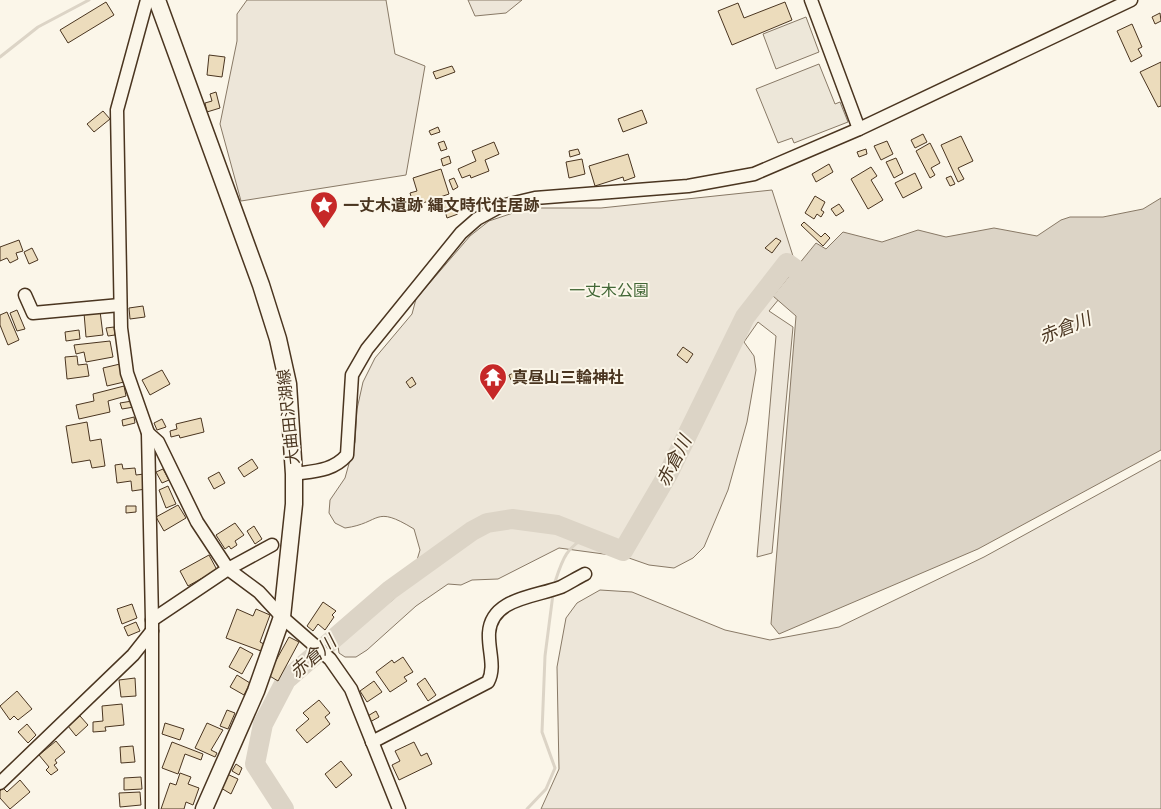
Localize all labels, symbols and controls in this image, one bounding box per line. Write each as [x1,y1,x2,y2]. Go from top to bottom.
place icon: 一丈木遺跡 縄文時代住居跡 [309,190,339,229]
place label: 一丈木遺跡 縄文時代住居跡 [343,196,540,215]
park label: 一丈木公園 [569,281,649,300]
water label: 赤倉川 [1036,307,1096,348]
temple icon: 真昼山三輪神社 [478,362,508,401]
street label: 大曲田沢湖線 [274,368,303,466]
place label: 真昼山三輪神社 [512,368,624,387]
water label: 赤倉川 [652,430,697,490]
water label: 赤倉川 [285,630,342,683]

